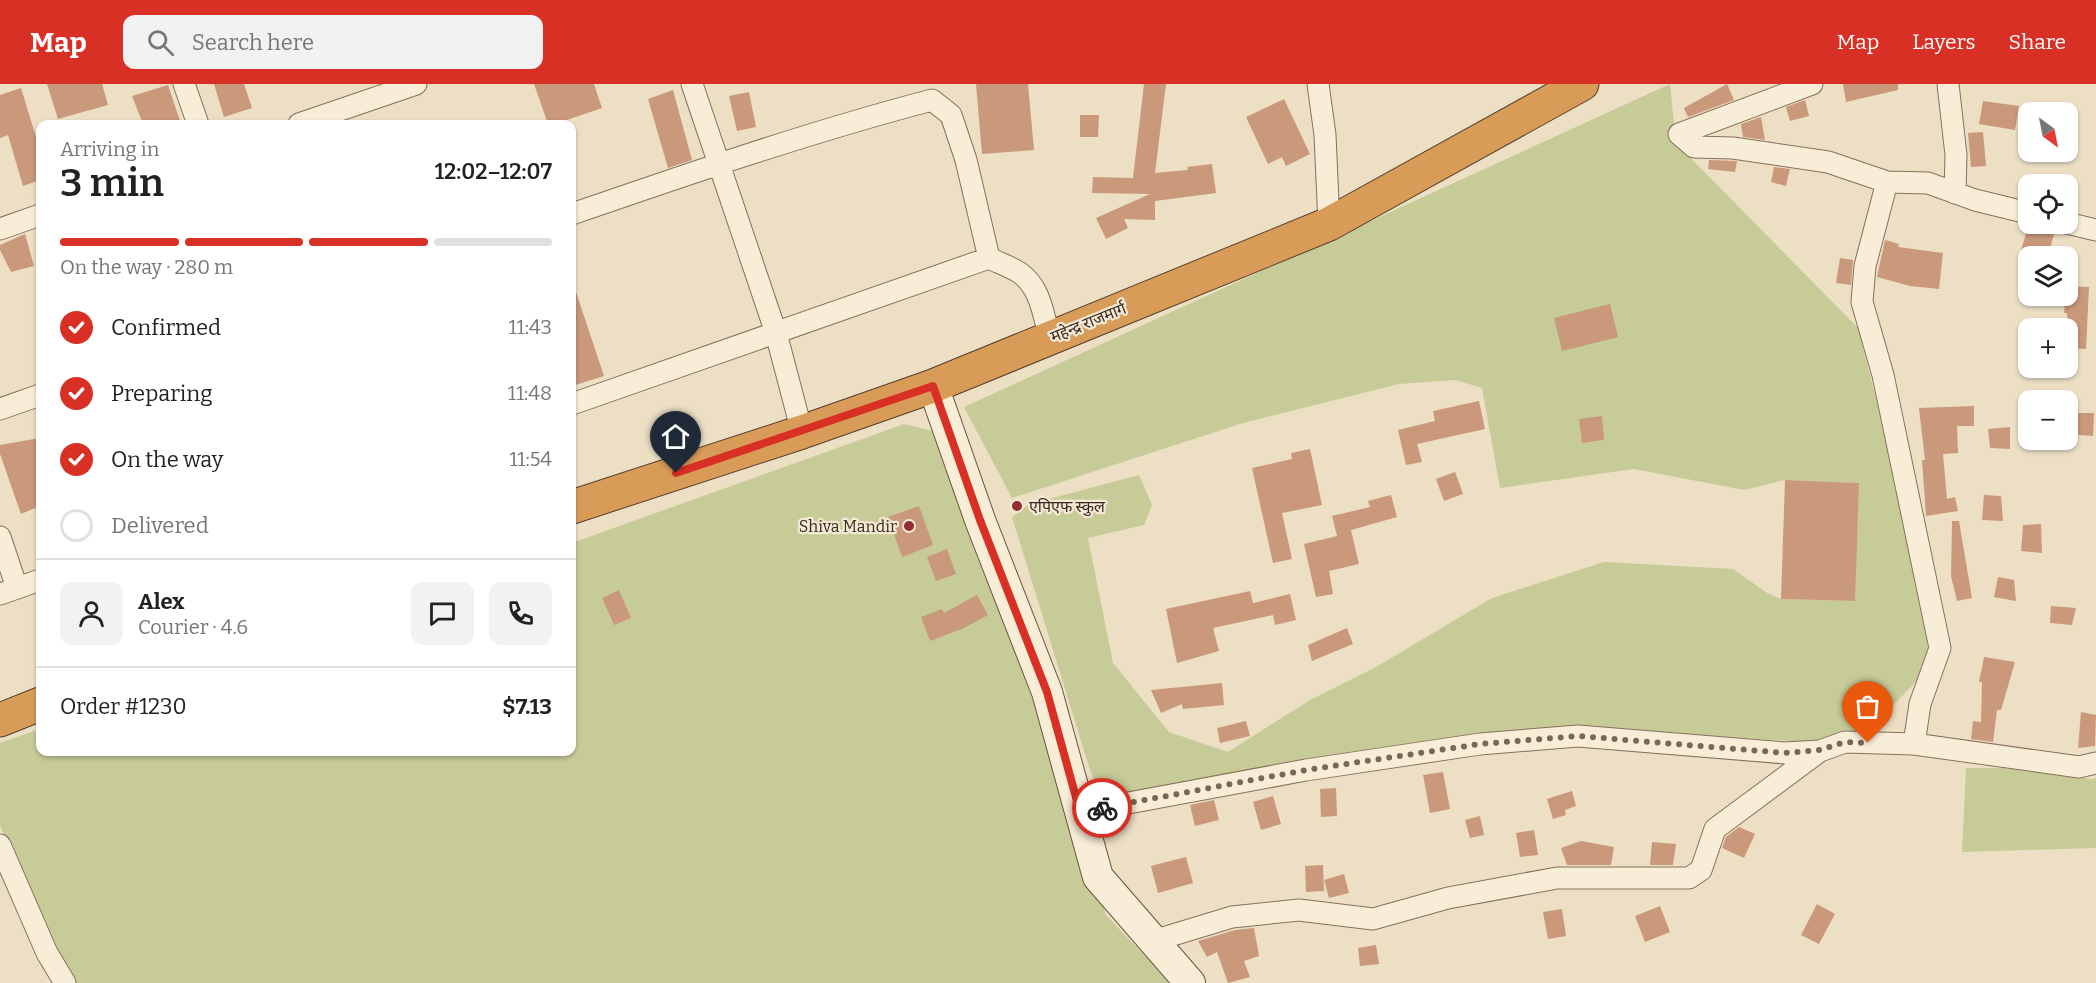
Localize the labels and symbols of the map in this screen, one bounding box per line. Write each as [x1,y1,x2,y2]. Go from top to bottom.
north arrow [2018,102,2078,162]
street label: महेन्द्र राजमार्ग [1048,298,1130,346]
pin [650,411,701,473]
place label: एपिएफ स्कुल [1029,497,1106,517]
marker: एपिएफ स्कुल [1010,499,1024,513]
place label: Shiva Mandir [799,517,897,536]
marker: Shiva Mandir [902,519,916,533]
pin [1842,681,1893,743]
courier [1072,778,1132,838]

